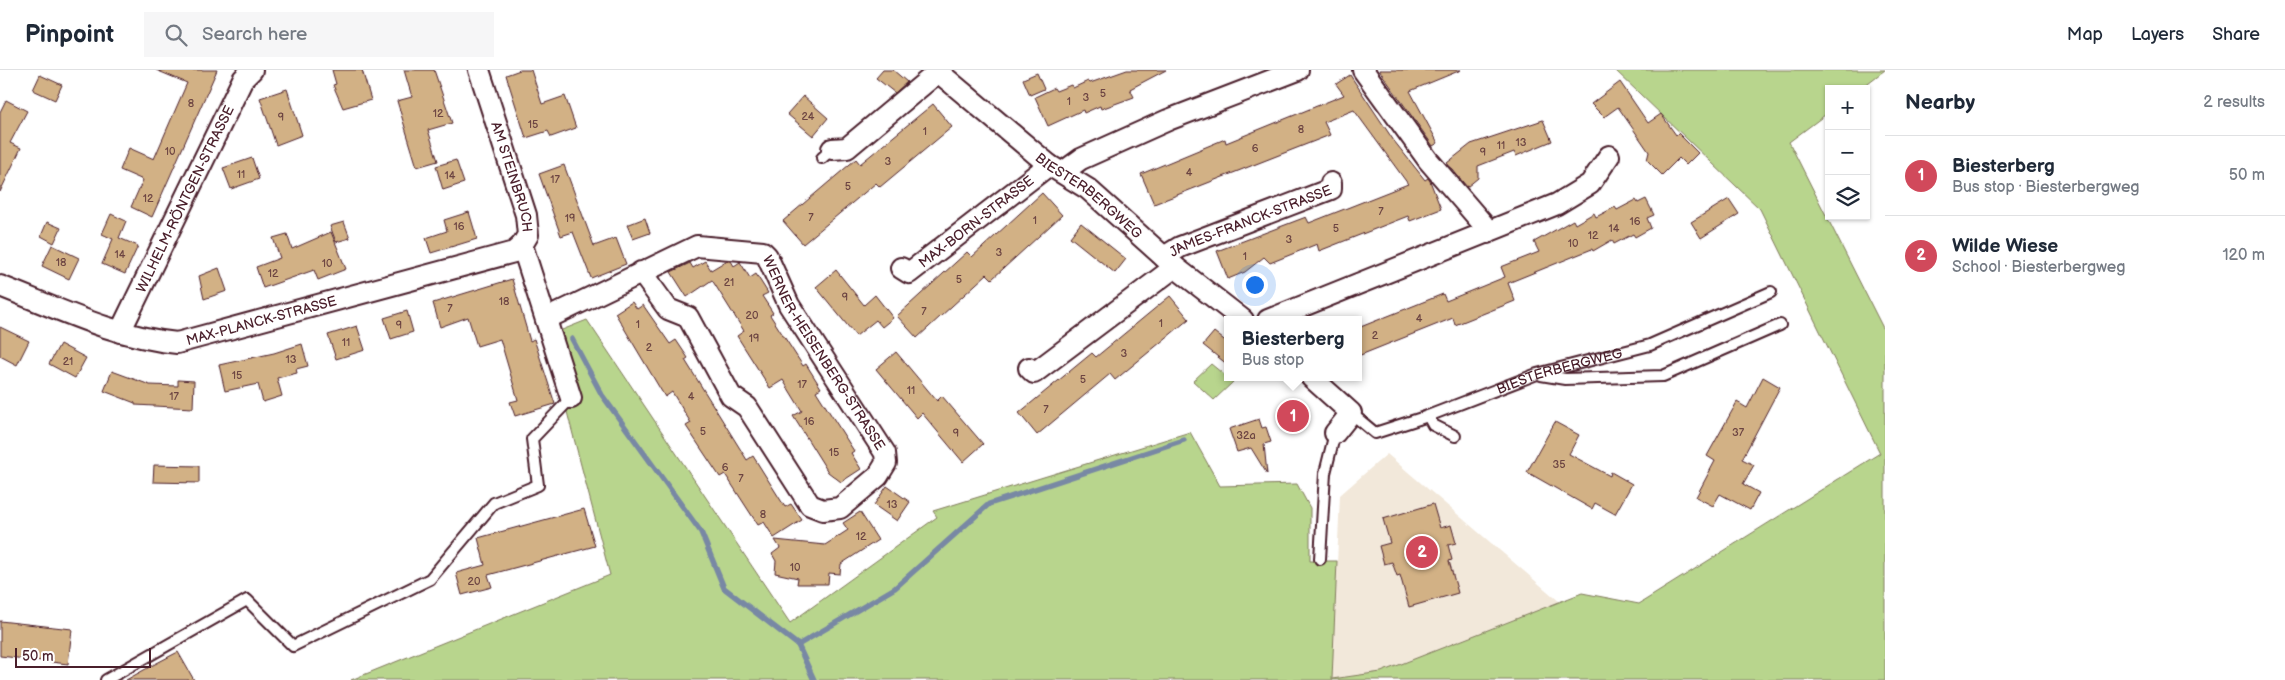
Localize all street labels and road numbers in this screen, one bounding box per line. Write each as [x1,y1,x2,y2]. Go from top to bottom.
street label: WILHELM-RÖNTGEN-STRASSE [133,103,238,295]
street label: AM STEINBRUCH [487,119,536,233]
street label: BIESTERBERGWEG [1032,149,1146,243]
street label: MAX-BORN-STRASSE [915,172,1037,272]
street label: JAMES-FRANCK-STRASSE [1166,182,1334,261]
street label: WERNER-HEISENBERG-STRASSE [759,253,889,453]
street label: MAX-PLANCK-STRASSE [184,292,338,349]
street label: BIESTERBERGWEG [1494,344,1625,398]

